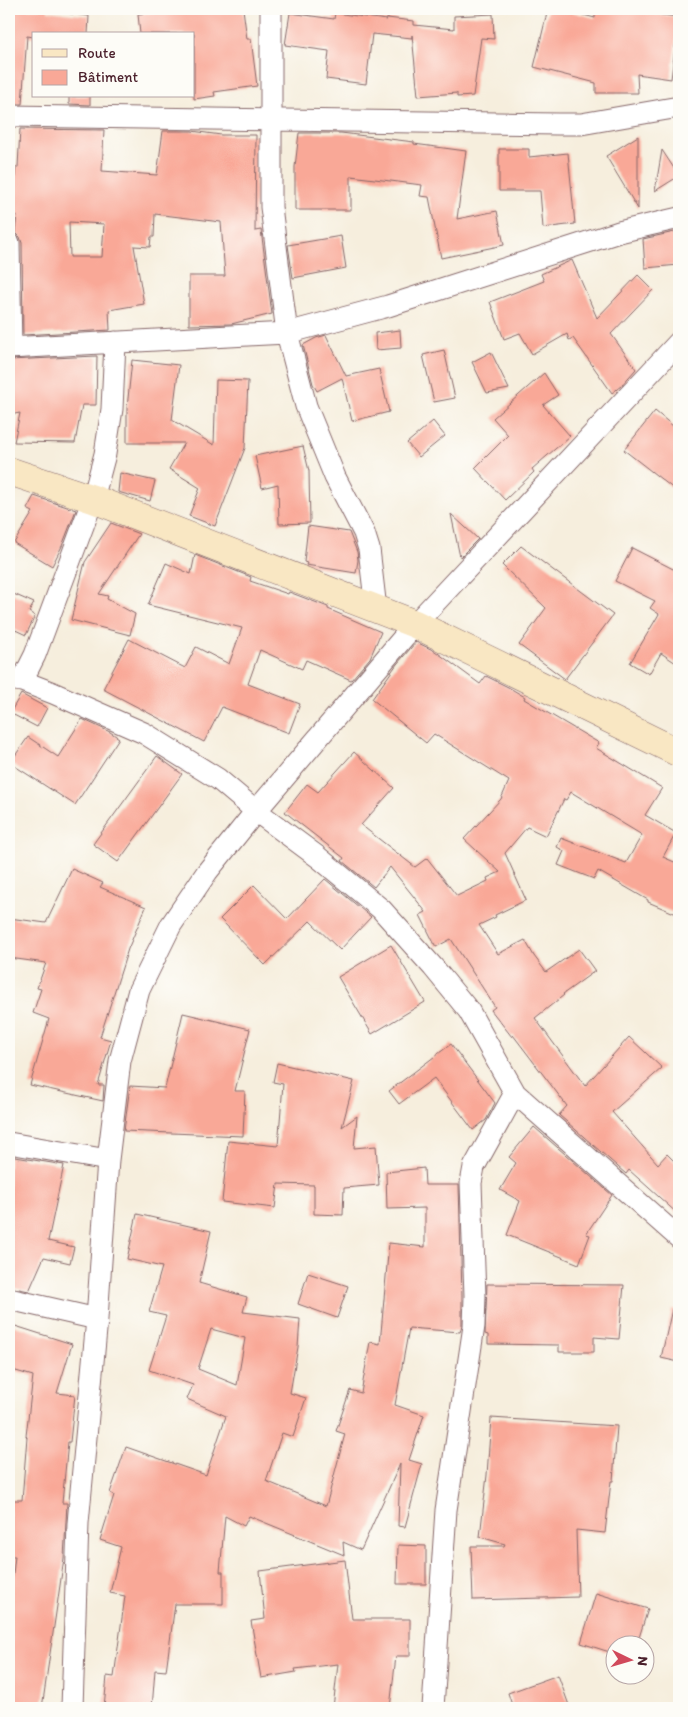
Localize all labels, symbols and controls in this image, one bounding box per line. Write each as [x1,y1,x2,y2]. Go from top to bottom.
legend [32,32,195,98]
text: Route [78,44,116,62]
text: Bâtiment [78,68,139,86]
north arrow [606,1634,656,1684]
text: N [634,1656,651,1667]

